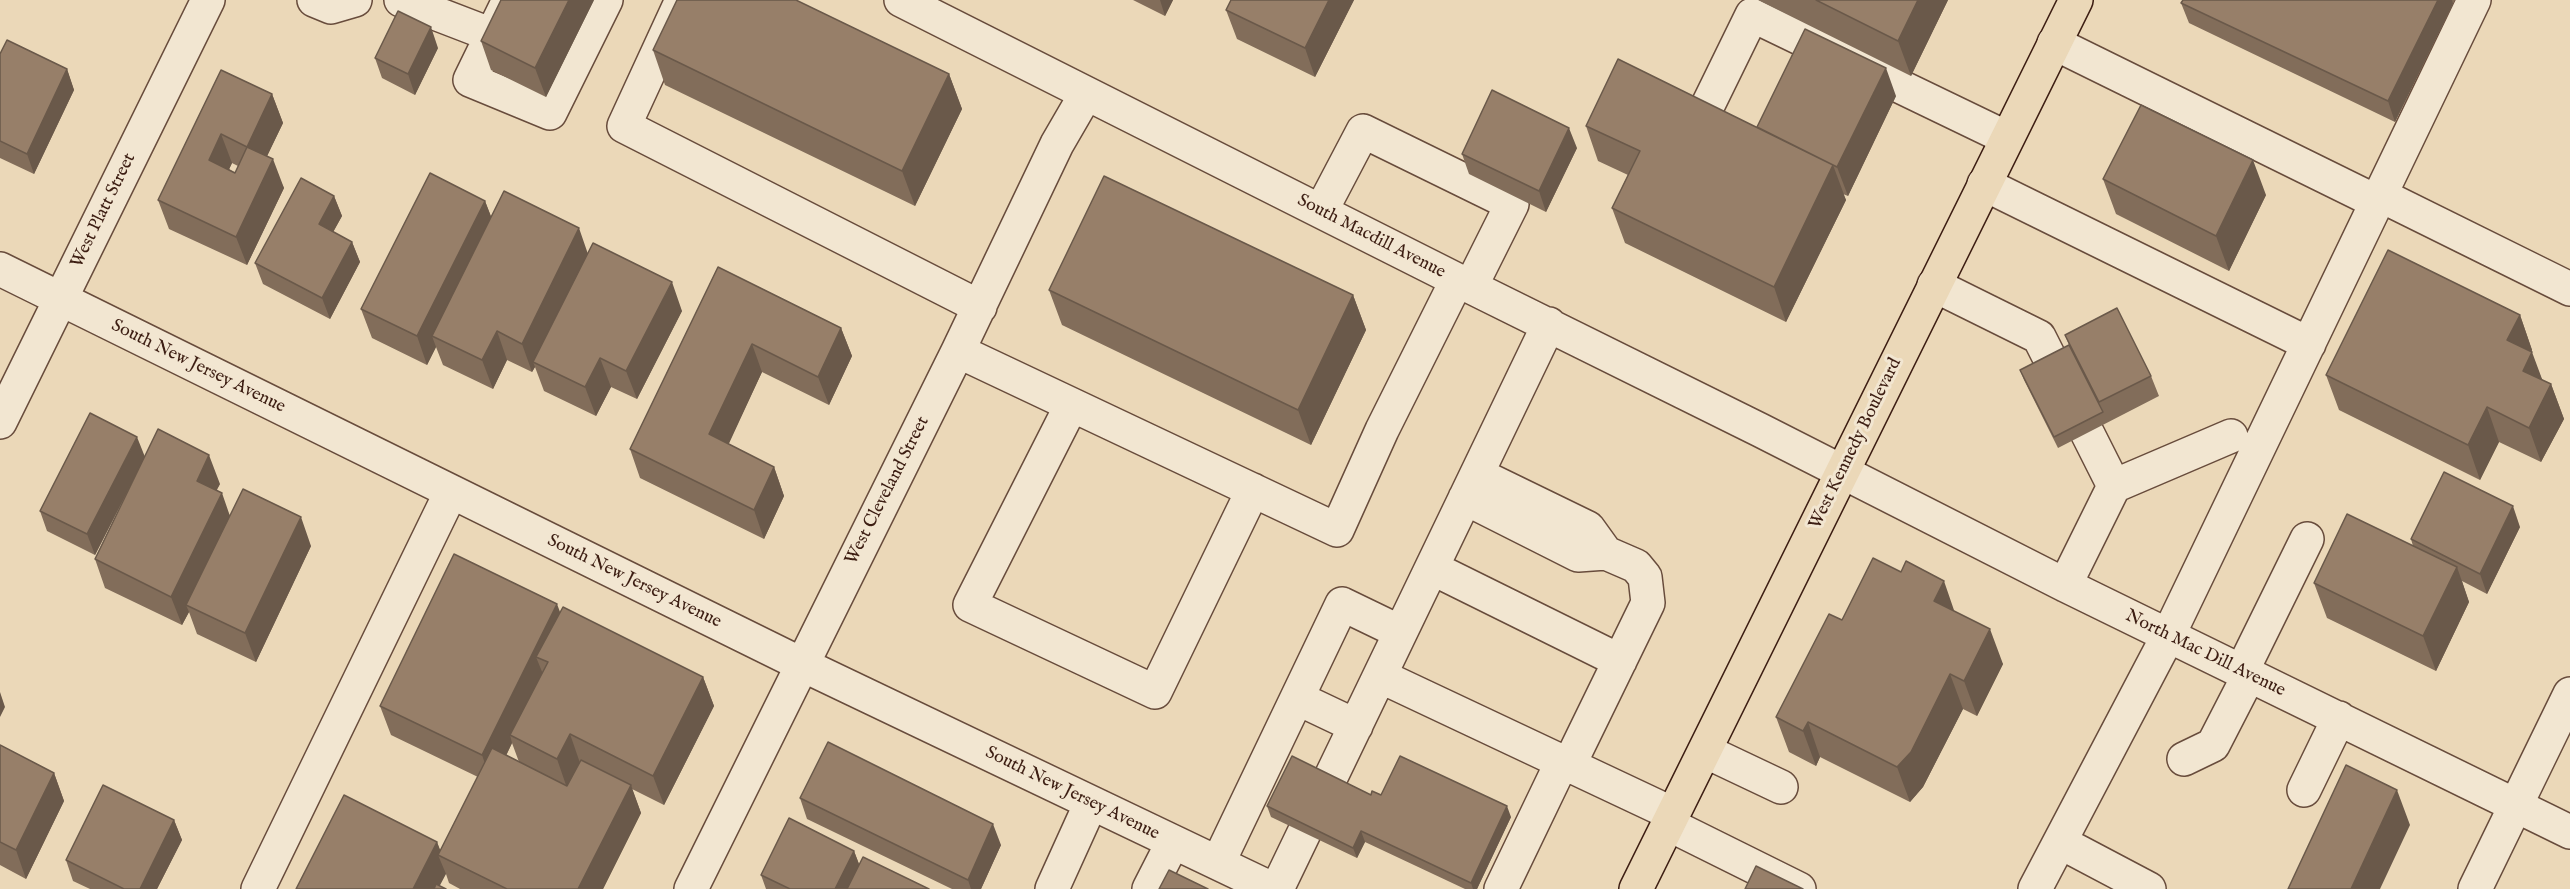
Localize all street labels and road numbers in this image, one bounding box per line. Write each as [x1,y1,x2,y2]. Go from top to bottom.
street label: West Platt Street [67,150,141,272]
street label: South Macdill Avenue [1293,190,1449,284]
street label: South New Jersey Avenue [107,315,289,419]
street label: West Kennedy Boulevard [1805,355,1907,533]
street label: West Cleveland Street [841,413,935,569]
street label: South New Jersey Avenue [543,530,725,634]
street label: North Mac Dill Avenue [2121,606,2289,702]
street label: South New Jersey Avenue [981,742,1163,846]

